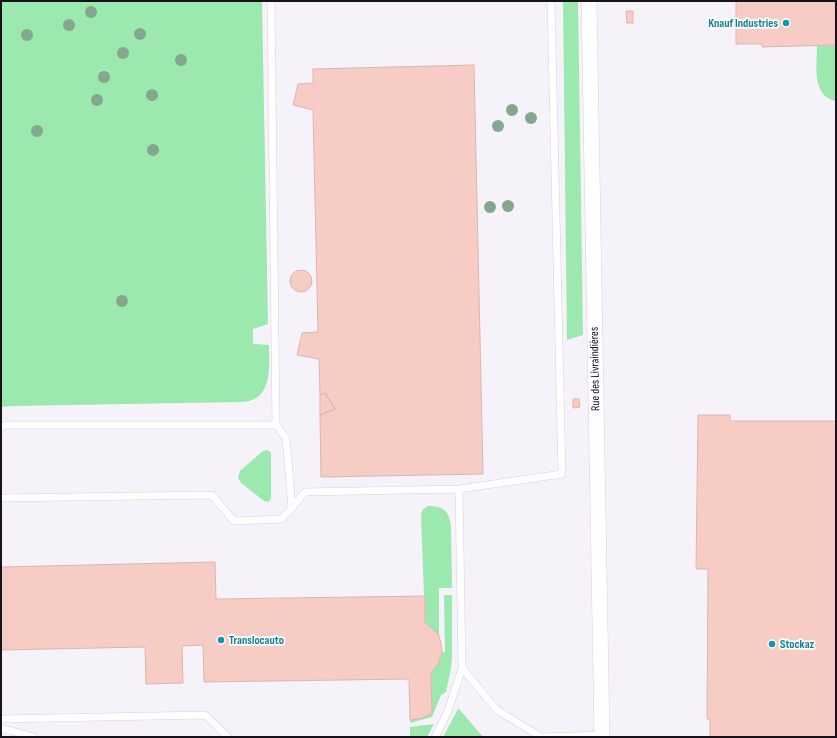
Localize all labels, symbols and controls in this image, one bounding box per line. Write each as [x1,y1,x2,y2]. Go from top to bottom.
place label: Knauf Industries [708,16,778,31]
marker: Knauf Industries [781,18,791,28]
street label: Rue des Livraindières [587,327,603,411]
place label: Translocauto [229,633,284,648]
marker: Translocauto [216,635,226,645]
place label: Stockaz [780,637,815,652]
marker: Stockaz [767,639,777,649]

